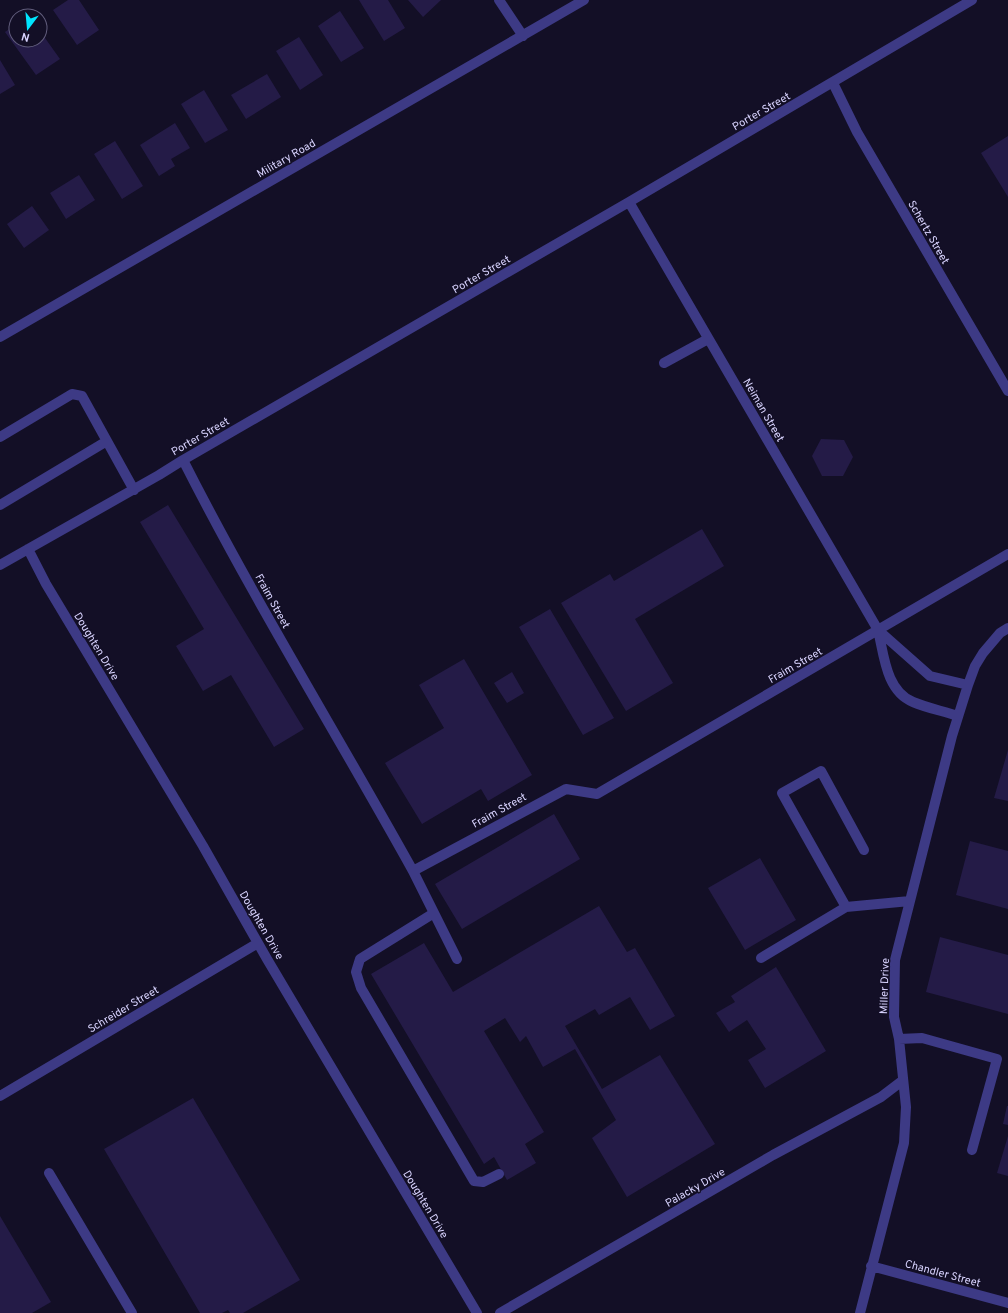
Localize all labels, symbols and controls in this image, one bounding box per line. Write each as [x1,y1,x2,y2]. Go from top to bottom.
north arrow [8,8,48,48]
text: N [20,29,31,44]
street label: Porter Street [730,90,793,134]
street label: Military Road [255,136,318,181]
street label: Schertz Street [904,198,952,267]
street label: Porter Street [450,253,513,297]
street label: Neiman Street [739,376,787,445]
street label: Porter Street [169,415,232,459]
street label: Fraim Street [251,572,293,631]
street label: Doughten Drive [70,610,122,683]
street label: Fraim Street [766,645,825,687]
street label: Fraim Street [470,790,529,832]
street label: Doughten Drive [236,889,286,962]
street label: Miller Drive [877,958,893,1014]
street label: Schreider Street [85,983,162,1037]
street label: Palacky Drive [663,1165,728,1211]
street label: Doughten Drive [399,1168,451,1241]
street label: Chandler Street [903,1257,982,1291]

